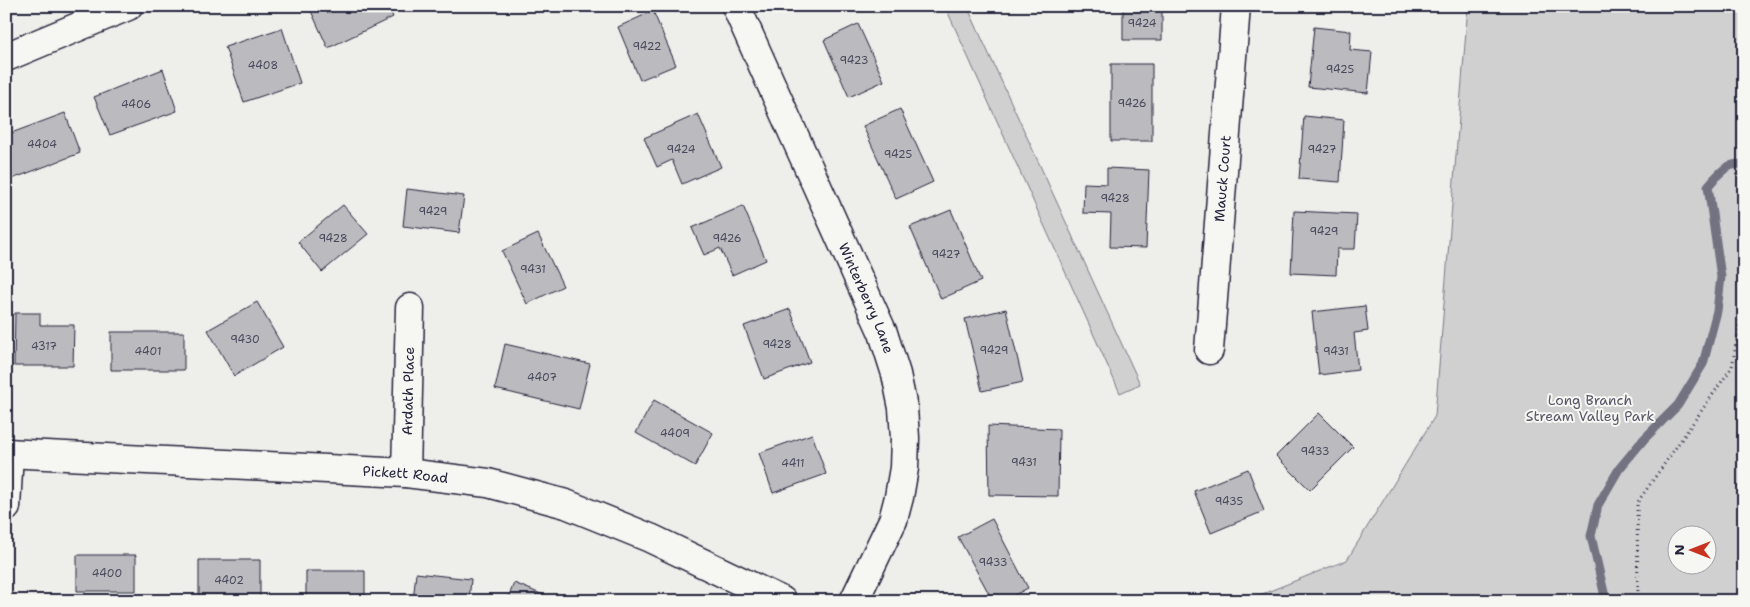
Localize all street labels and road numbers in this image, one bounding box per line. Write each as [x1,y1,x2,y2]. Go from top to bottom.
street label: Mauck Court [1210,135,1235,222]
street label: Winterberry Lane [835,240,898,356]
street label: Ardath Place [398,346,418,436]
street label: Pickett Road [362,462,449,487]

